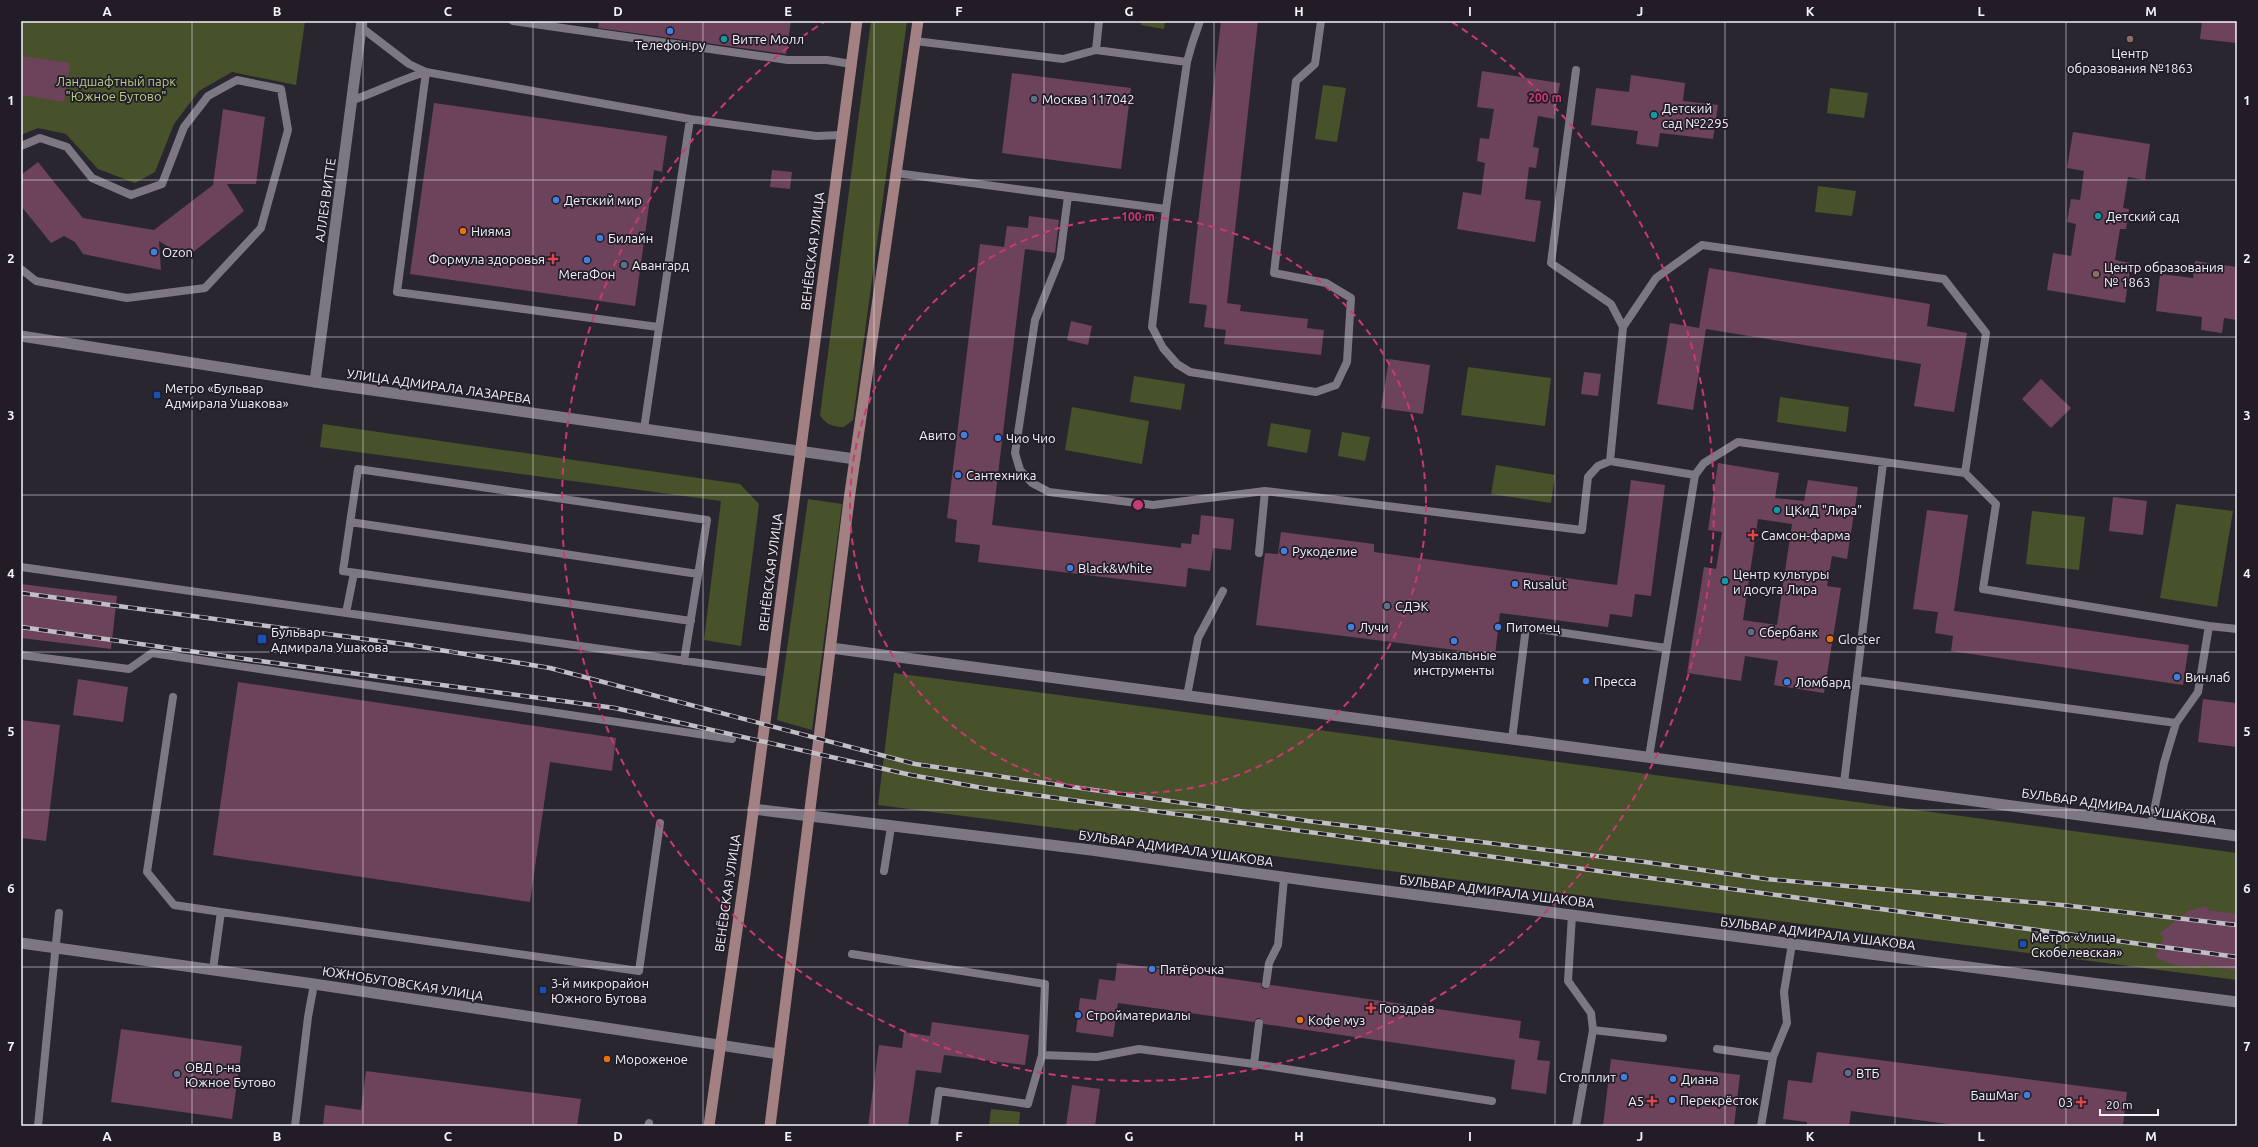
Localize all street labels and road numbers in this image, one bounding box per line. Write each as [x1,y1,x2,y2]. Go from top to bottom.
street label: АЛЛЕЯ ВИТТЕ [312,157,338,243]
street label: ВЕНЁВСКАЯ УЛИЦА [797,190,826,311]
street label: УЛИЦА АДМИРАЛА ЛАЗАРЕВА [346,366,532,406]
street label: ВЕНЁВСКАЯ УЛИЦА [755,511,784,632]
street label: БУЛЬВАР АДМИРАЛА УШАКОВА [2021,785,2218,827]
street label: БУЛЬВАР АДМИРАЛА УШАКОВА [1078,827,1275,869]
street label: ВЕНЁВСКАЯ УЛИЦА [711,832,742,953]
street label: БУЛЬВАР АДМИРАЛА УШАКОВА [1399,872,1596,910]
street label: БУЛЬВАР АДМИРАЛА УШАКОВА [1720,914,1917,952]
street label: ЮЖНОБУТОВСКАЯ УЛИЦА [321,963,485,1003]

